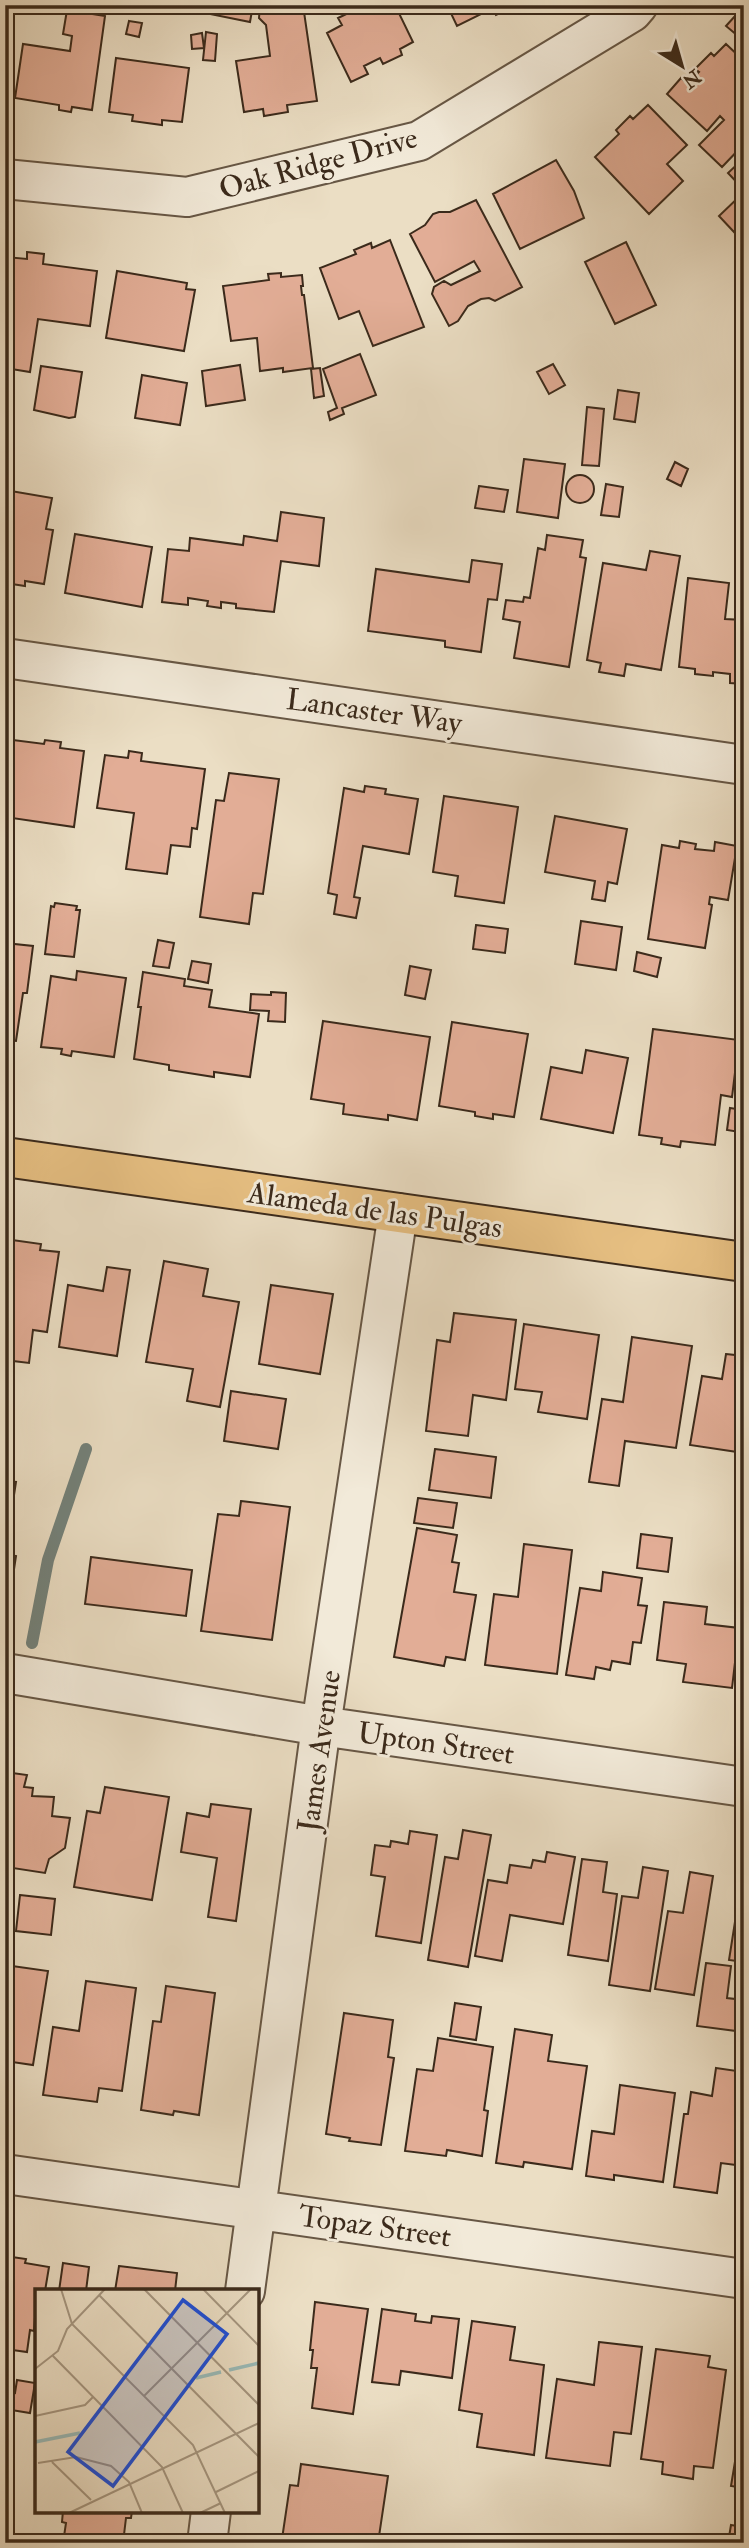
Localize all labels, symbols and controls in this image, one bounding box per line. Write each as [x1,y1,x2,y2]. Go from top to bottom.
north arrow [648,32,718,102]
text: N [677,63,706,94]
street label: Oak Ridge Drive [215,119,421,208]
street label: Lancaster Way [284,681,465,742]
street label: Alameda de las Pulgas [244,1174,505,1247]
street label: James Avenue [290,1668,349,1835]
street label: Upton Street [355,1714,517,1773]
street label: Topaz Street [296,2197,454,2256]
inset map [35,2289,259,2513]

